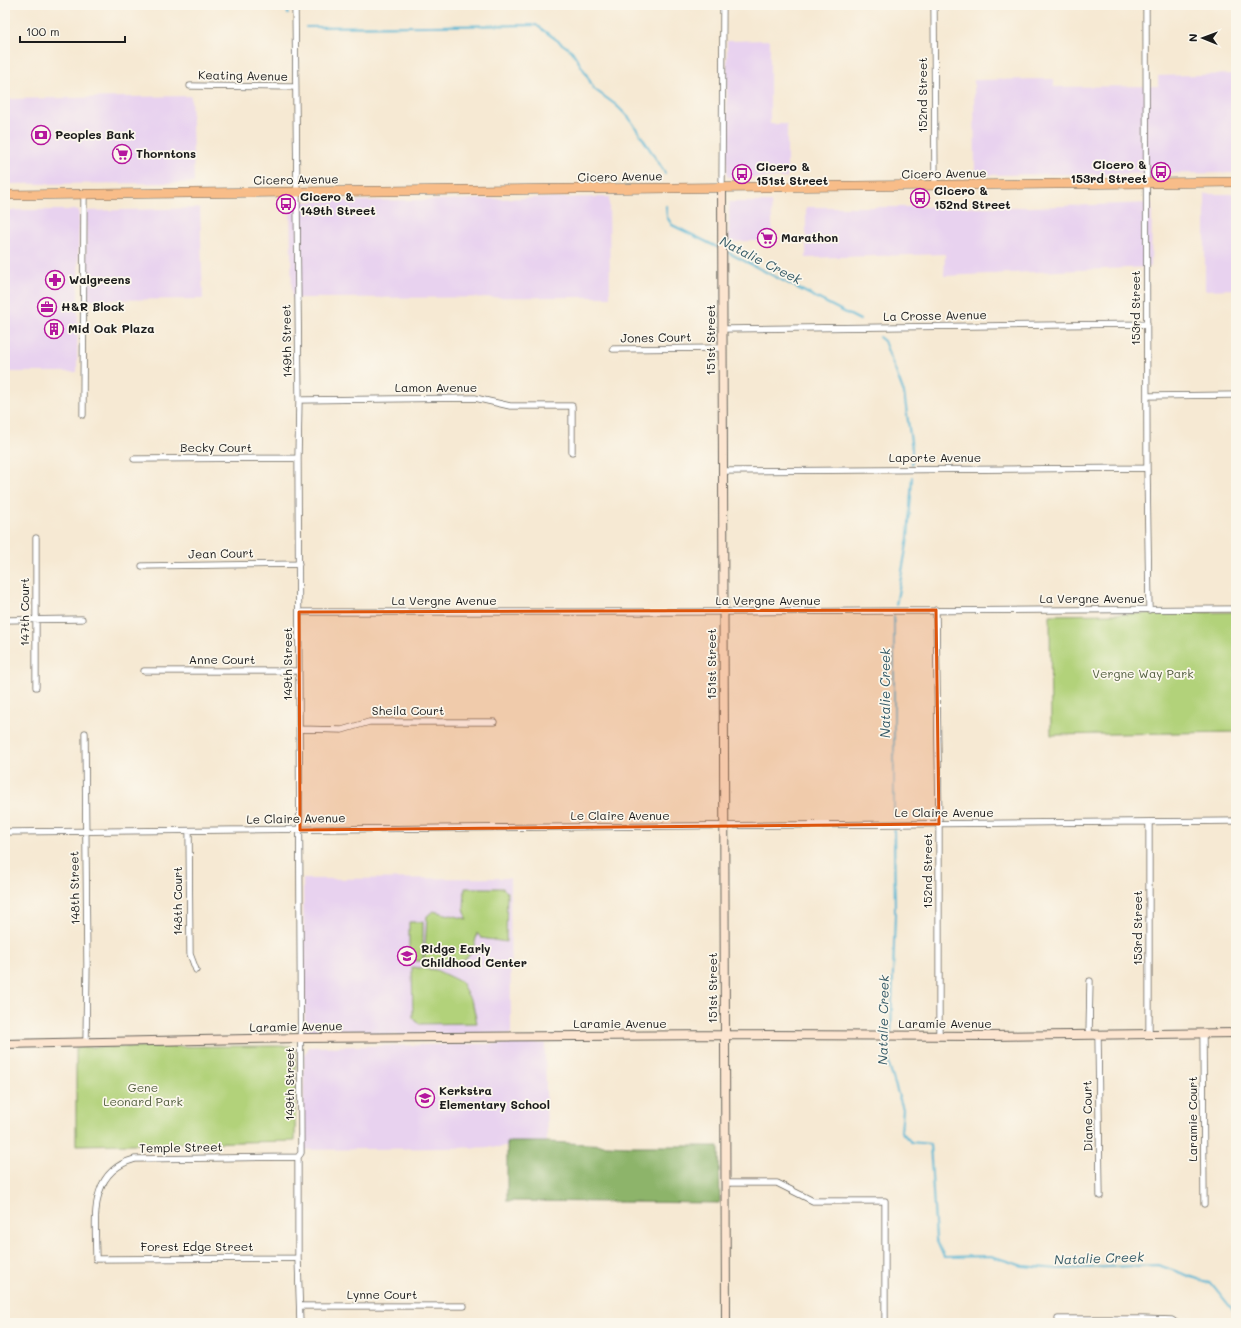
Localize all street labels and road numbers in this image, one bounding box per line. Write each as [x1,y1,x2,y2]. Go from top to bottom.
street label: 152nd Street [914,57,930,133]
street label: Keating Avenue [198,66,288,84]
street label: Cicero Avenue [901,164,987,182]
street label: Cicero Avenue [577,167,663,185]
street label: Cicero Avenue [253,170,339,188]
street label: 153rd Street [1127,270,1143,346]
street label: 149th Street [277,304,295,378]
street label: 151st Street [702,305,718,375]
street label: La Crosse Avenue [883,306,987,324]
street label: Jones Court [620,328,692,346]
street label: Lamon Avenue [395,379,477,395]
street label: Becky Court [180,439,252,455]
street label: Laporte Avenue [889,449,981,465]
street label: Jean Court [188,544,254,562]
street label: 147th Court [16,578,32,646]
street label: La Vergne Avenue [1039,590,1145,606]
street label: La Vergne Avenue [391,592,497,608]
street label: La Vergne Avenue [715,592,821,608]
street label: 149th Street [279,627,295,701]
street label: 151st Street [703,629,719,699]
street label: Anne Court [189,651,255,667]
street label: Sheila Court [372,702,444,718]
street label: Le Claire Avenue [894,804,994,820]
street label: Le Claire Avenue [570,807,670,823]
street label: Le Claire Avenue [246,809,346,827]
street label: 152nd Street [919,833,935,909]
street label: 148th Street [65,851,83,925]
street label: 148th Court [169,866,185,936]
street label: 153rd Street [1129,890,1145,966]
street label: 151st Street [704,953,720,1023]
street label: Laramie Avenue [573,1015,667,1031]
street label: Laramie Avenue [898,1015,992,1031]
street label: Laramie Avenue [249,1017,343,1035]
street label: 149th Street [281,1047,297,1121]
street label: Laramie Court [1184,1076,1200,1162]
street label: Diane Court [1078,1080,1096,1152]
street label: Temple Street [139,1138,223,1156]
street label: Forest Edge Street [140,1238,254,1254]
street label: Lynne Court [347,1286,417,1302]

